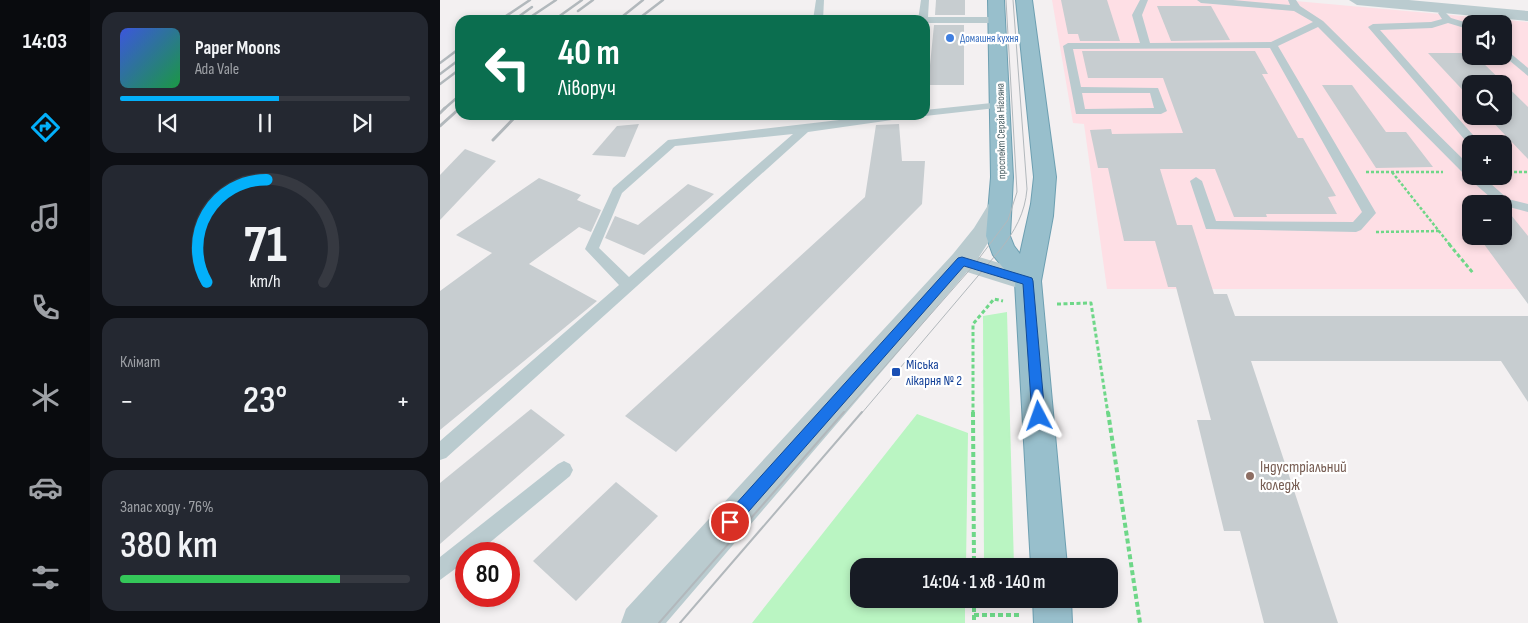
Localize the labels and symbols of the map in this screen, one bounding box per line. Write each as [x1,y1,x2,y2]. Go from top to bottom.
marker: Домашня кухня [944,32,956,44]
place label: Домашня кухня [960,32,1019,45]
street label: проспект Сергія Нігояна [994,83,1008,179]
place label: Міська лікарня № 2 [906,356,962,389]
marker: Міська лікарня № 2 [890,366,902,378]
position arrow [1012,389,1064,441]
place label: Індустріальний коледж [1260,458,1347,495]
marker: Індустріальний коледж [1244,470,1256,482]
pin [709,501,751,543]
speed limit sign: 80 [455,542,520,607]

